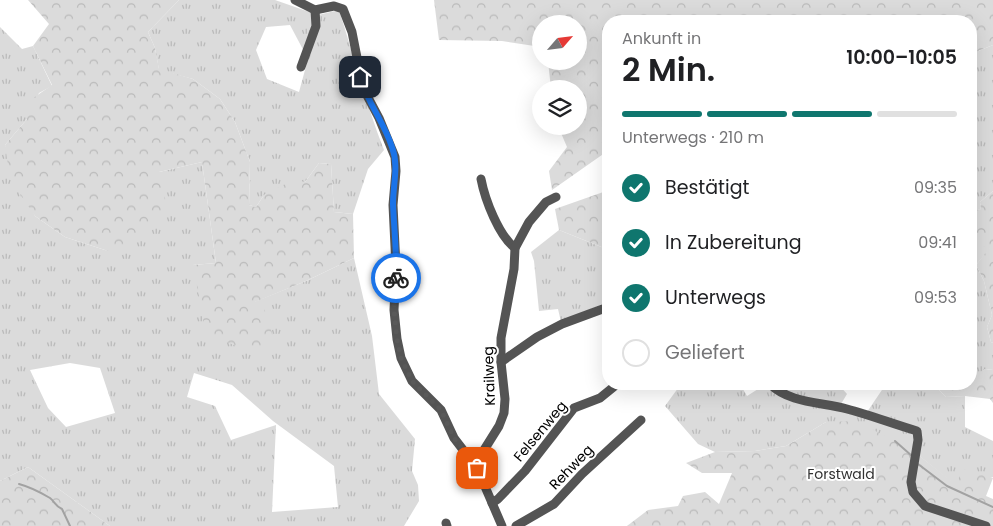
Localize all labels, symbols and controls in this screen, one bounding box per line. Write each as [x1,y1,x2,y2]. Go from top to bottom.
north arrow [532,15,588,70]
map controls [532,15,587,135]
text: Ankunft in [622,27,701,50]
text: 10:00–10:05 [846,44,957,71]
text: 2 Min. [622,47,715,92]
pin [339,56,381,98]
icon: home [346,63,374,91]
button: layers [532,80,587,135]
text: Unterwegs · 210 m [622,126,764,149]
icon: check [622,174,650,202]
text: Bestätigt [665,174,749,201]
text: 09:35 [914,176,957,199]
icon: check [622,229,650,257]
text: In Zubereitung [665,229,802,256]
text: 09:41 [918,231,957,254]
courier [371,253,421,303]
icon: bike [382,264,410,292]
icon: check [622,284,650,312]
text: Unterwegs [665,284,766,311]
text: 09:53 [914,286,957,309]
text: Geliefert [665,339,745,366]
street label: Krailweg [478,346,500,406]
street label: Felsenweg [509,396,571,466]
street label: Rehweg [544,440,598,494]
pin [456,447,498,489]
icon: bag [463,454,491,482]
park label: Forstwald [807,464,875,484]

